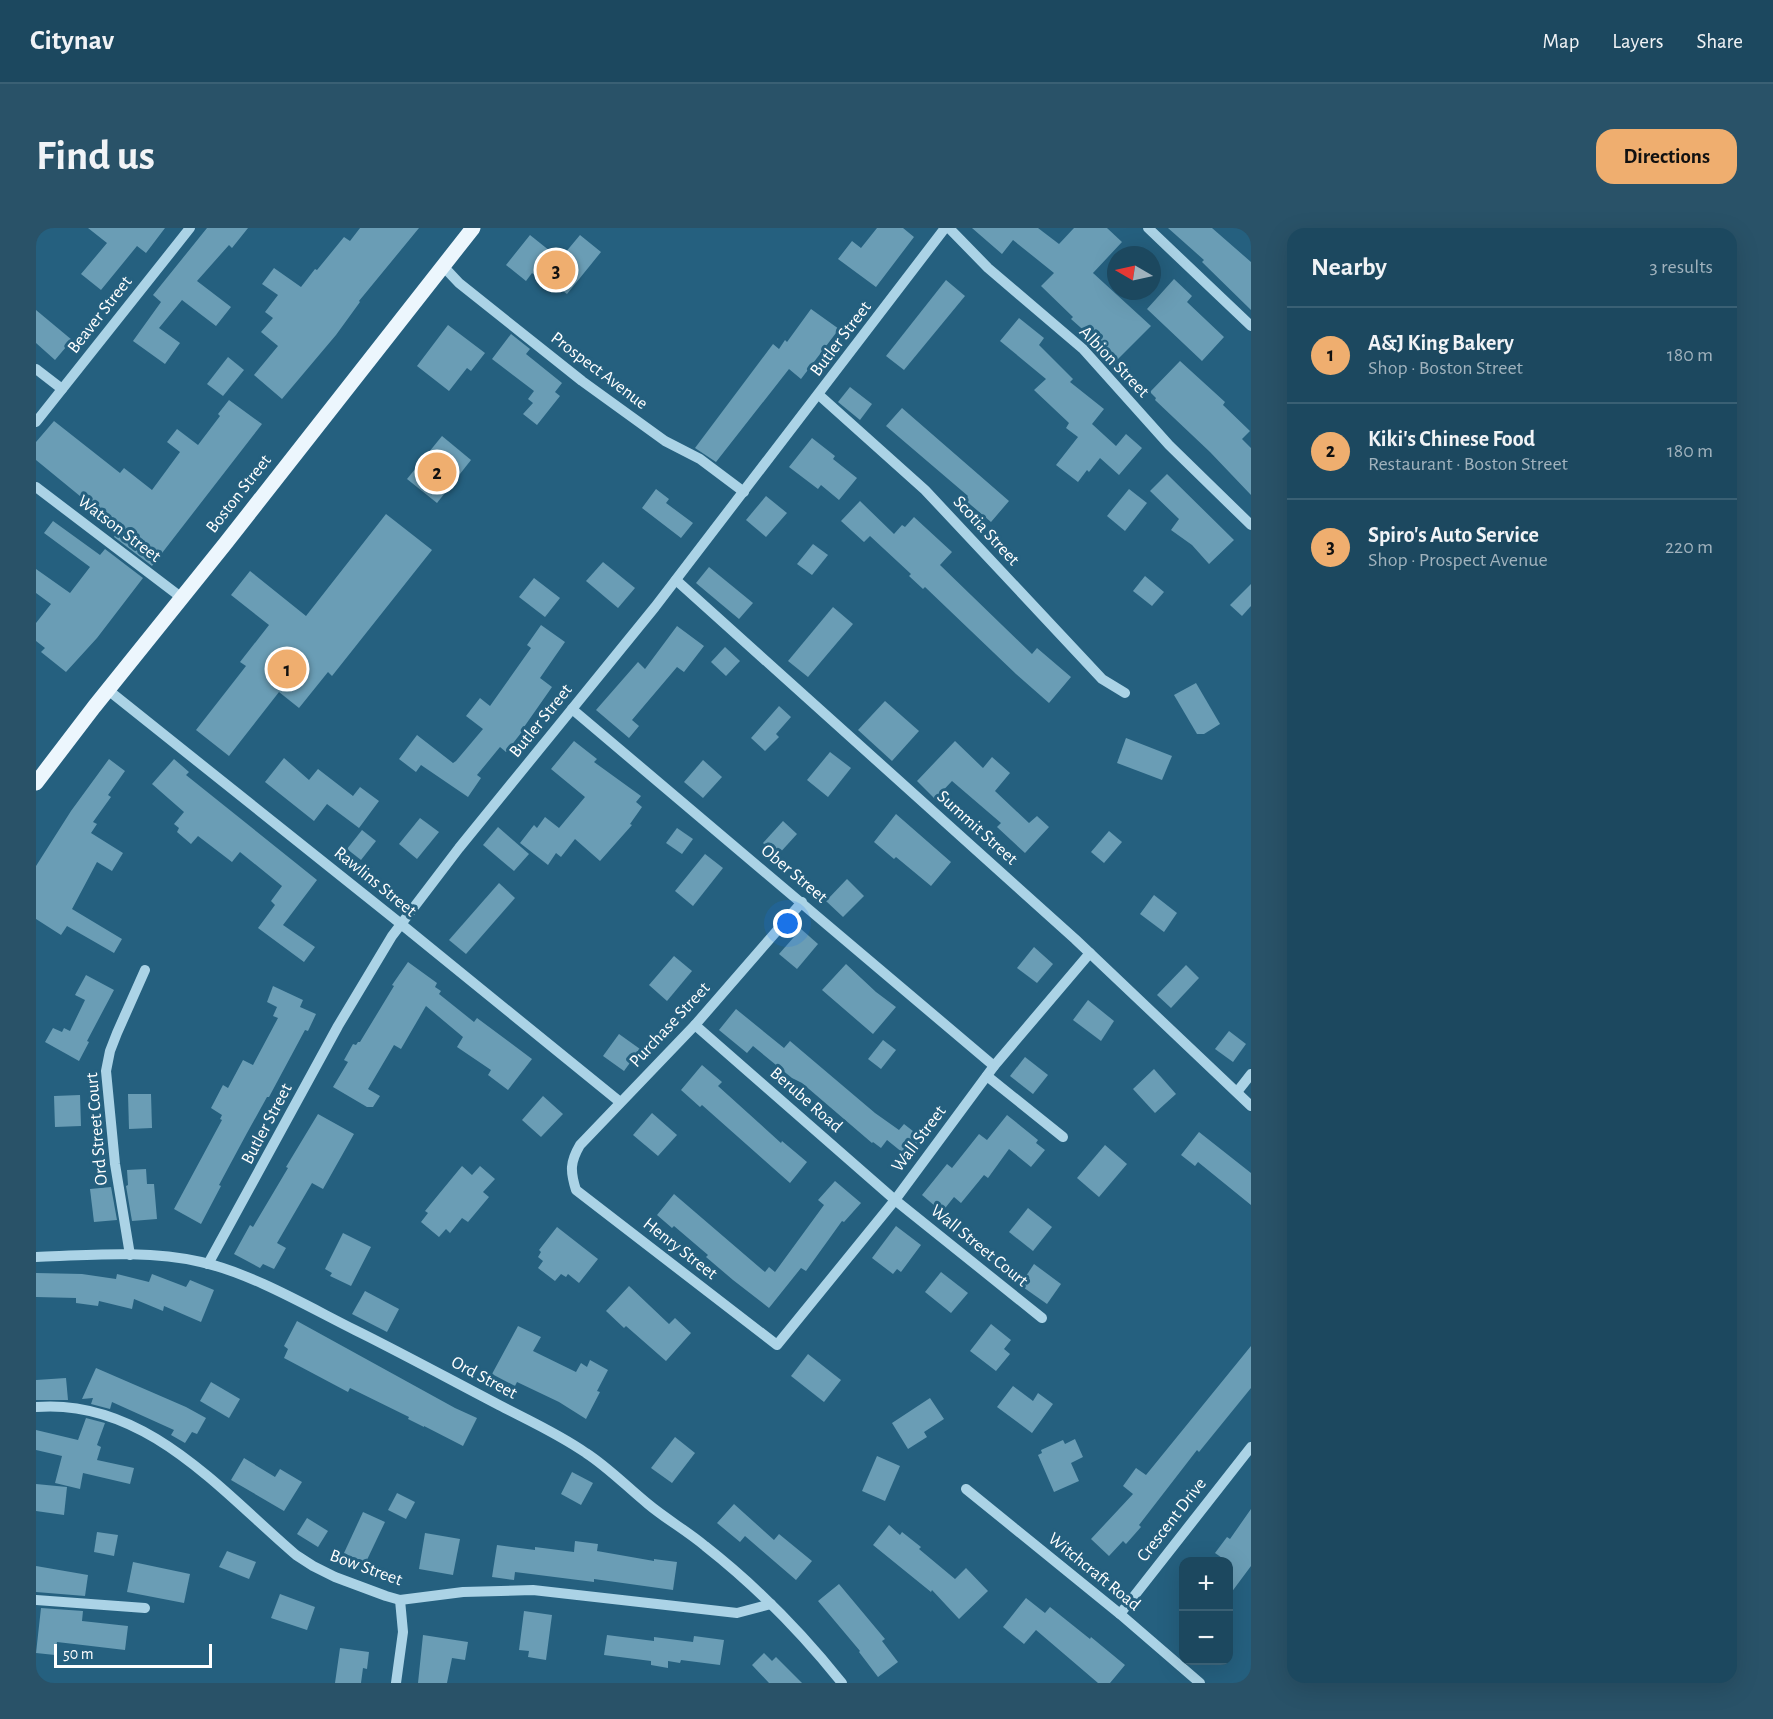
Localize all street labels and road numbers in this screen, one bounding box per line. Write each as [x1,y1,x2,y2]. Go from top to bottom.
street label: Beaver Street [64,273,136,357]
street label: Butler Street [807,298,875,380]
street label: Albion Street [1076,323,1153,401]
street label: Prospect Avenue [547,329,651,413]
street label: Boston Street [203,451,275,536]
street label: Watson Street [74,492,164,566]
street label: Scotia Street [950,493,1023,569]
street label: Butler Street [506,681,576,761]
street label: Summit Street [933,787,1021,869]
street label: Ober Street [758,841,831,907]
street label: Rawlins Street [331,844,420,921]
street label: Purchase Street [626,979,714,1071]
street label: Berube Road [766,1064,846,1136]
street label: Ord Street Court [83,1072,111,1186]
street label: Butler Street [238,1080,296,1167]
street label: Wall Street [888,1102,950,1175]
street label: Wall Street Court [927,1202,1031,1291]
street label: Henry Street [640,1215,721,1283]
street label: Ord Street [448,1353,520,1403]
street label: Crescent Drive [1134,1475,1210,1565]
street label: Witchcraft Road [1044,1529,1144,1615]
street label: Bow Street [327,1547,405,1589]

